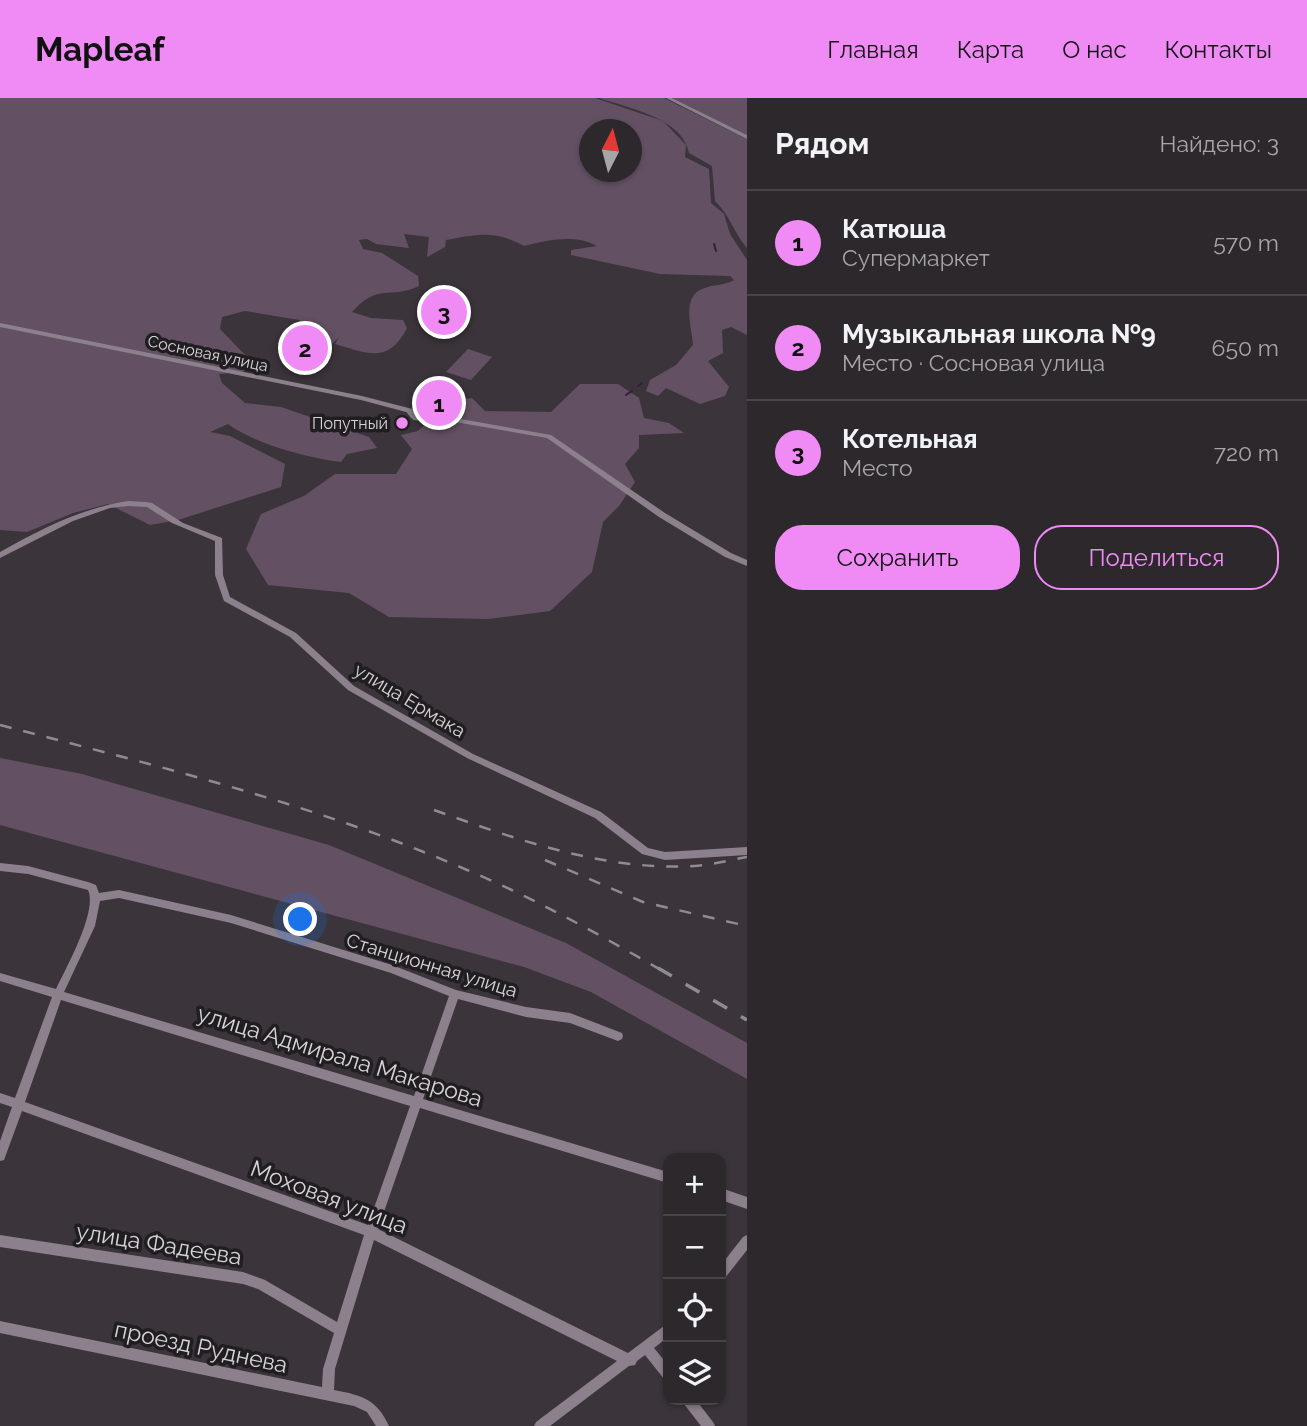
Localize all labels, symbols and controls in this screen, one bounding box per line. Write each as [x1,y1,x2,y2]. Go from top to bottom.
text: Mapleaf [35,30,165,69]
text: Главная [827,35,919,64]
text: Карта [957,35,1024,64]
text: О нас [1062,35,1127,64]
text: Контакты [1165,35,1272,64]
north arrow [579,119,642,182]
text: Рядом [775,126,869,161]
text: Найдено: 3 [1160,130,1279,157]
text: Катюша [842,214,946,244]
text: 1 [792,229,804,256]
text: 570 m [1213,229,1279,256]
text: Супермаркет [842,244,990,271]
pin: 3 [421,286,467,338]
text: Музыкальная школа №9 [842,319,1156,349]
pin: 2 [282,322,328,374]
street label: Сосновая улица [146,331,270,376]
text: 2 [792,334,804,361]
text: 650 m [1212,334,1279,361]
text: Место · Сосновая улица [842,349,1105,376]
pin: 1 [416,377,462,429]
place label: Попутный [312,414,388,433]
marker: Попутный [394,415,410,431]
text: Котельная [842,424,978,454]
text: 3 [792,439,804,466]
text: 720 m [1214,439,1279,466]
text: Место [842,454,913,481]
button: Сохранить [775,525,1020,590]
button: Поделиться [1034,525,1279,590]
street label: улица Ермака [350,658,470,742]
your location [283,902,317,936]
street label: Станционная улица [344,929,520,1001]
street label: улица Адмирала Макарова [194,999,486,1112]
map controls [663,1153,726,1405]
button: + [663,1153,726,1216]
street label: Моховая улица [247,1154,412,1239]
button: − [663,1216,726,1279]
street label: улица Фадеева [74,1217,244,1270]
button: locate [663,1279,726,1342]
street label: проезд Руднева [112,1315,290,1378]
button: layers [663,1342,726,1405]

